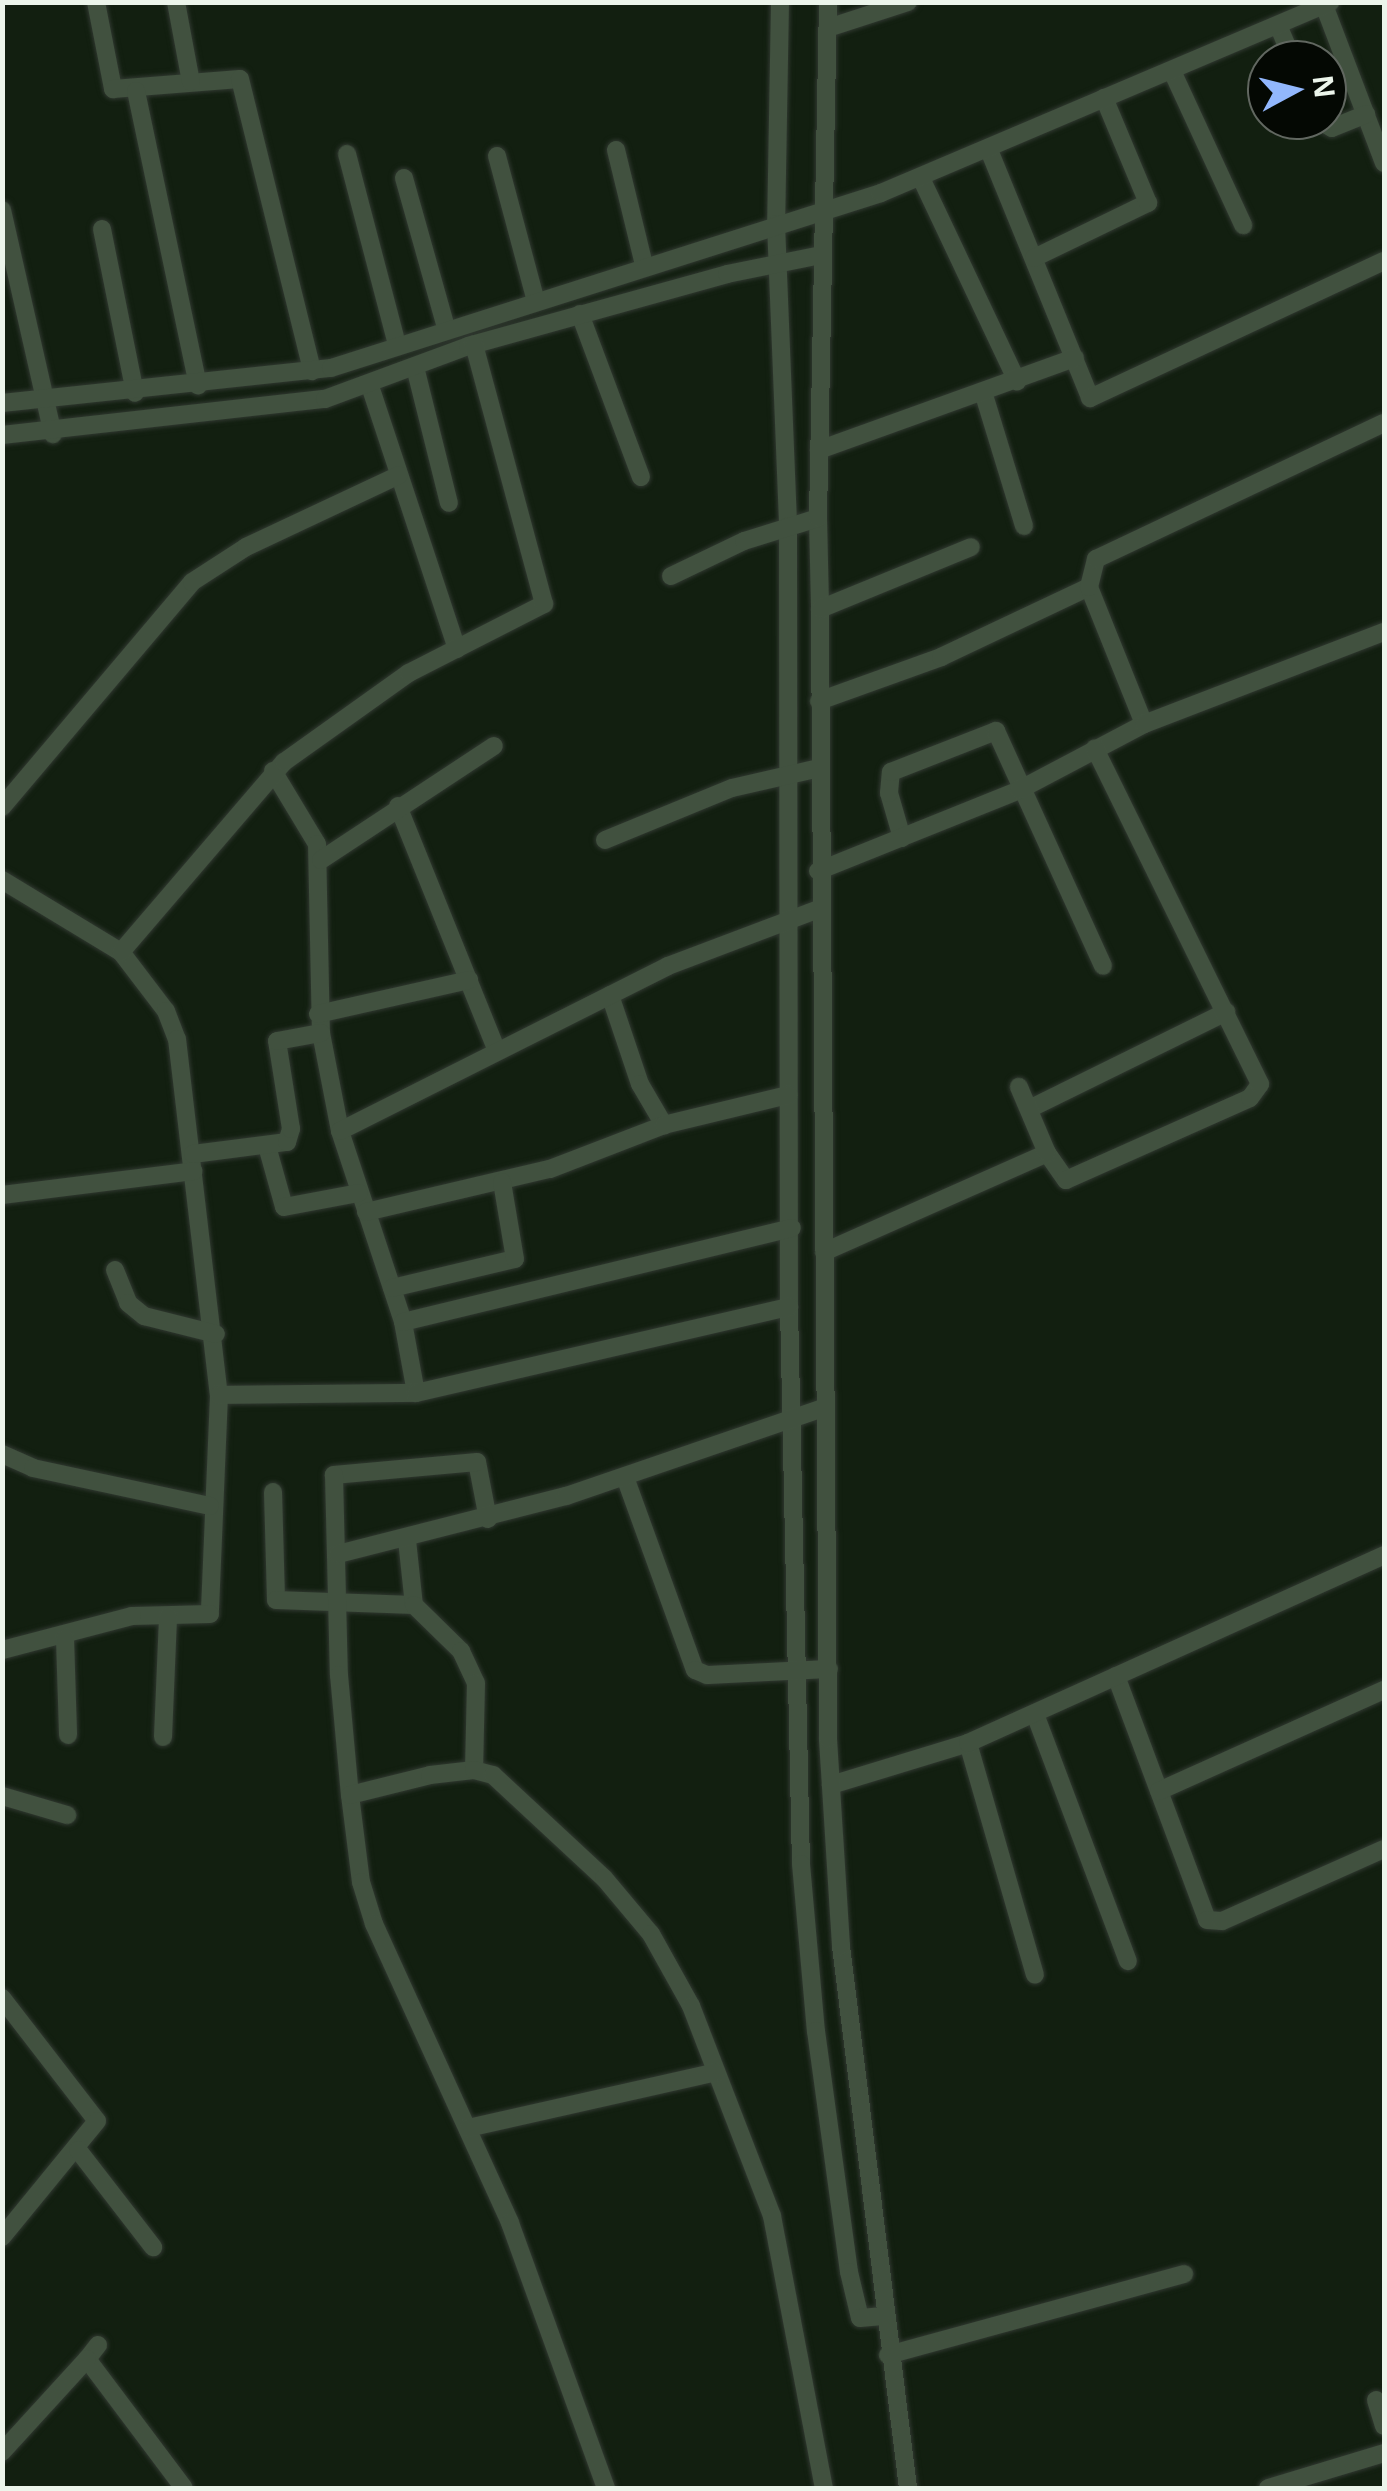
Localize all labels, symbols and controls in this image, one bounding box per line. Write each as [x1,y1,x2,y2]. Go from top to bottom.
north arrow [1247,40,1347,140]
text: N [1305,73,1345,100]

